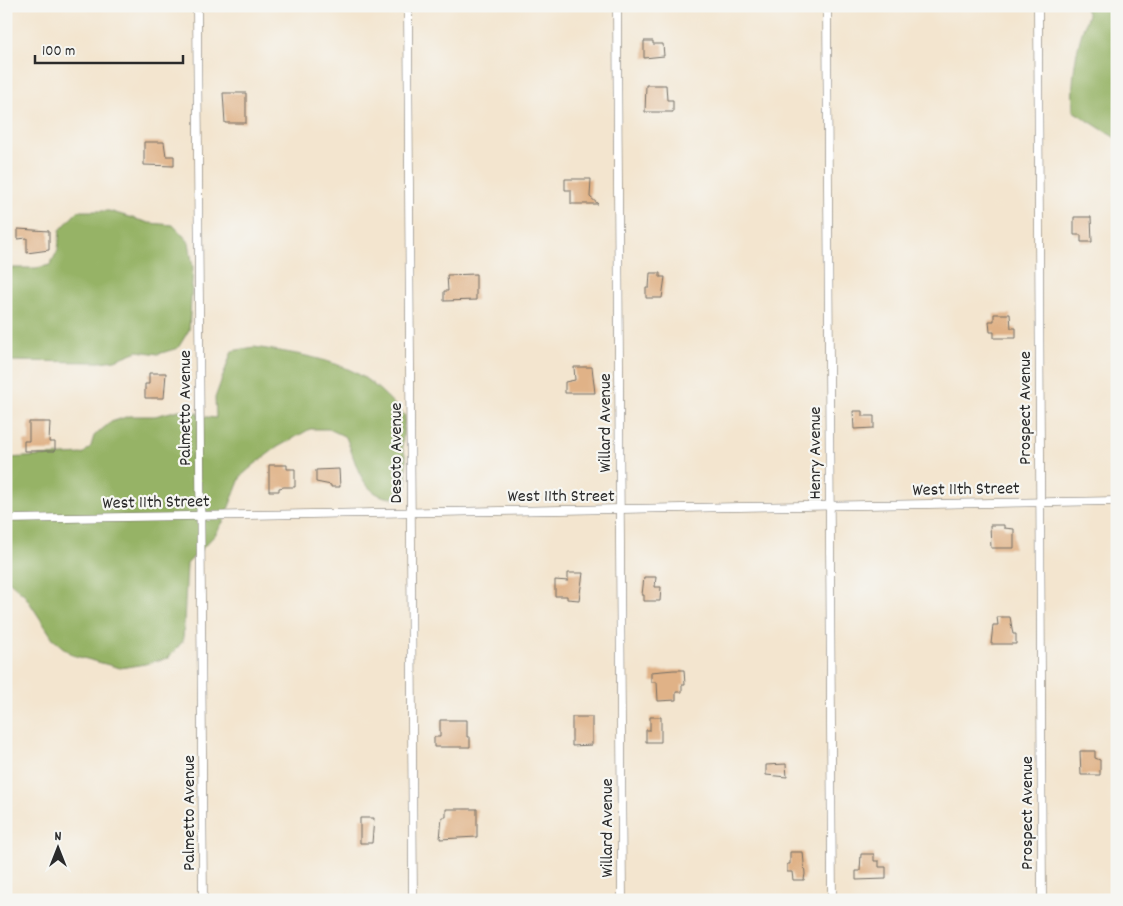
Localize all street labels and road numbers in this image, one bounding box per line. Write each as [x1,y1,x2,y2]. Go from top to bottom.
street label: Palmetto Avenue [174,350,199,466]
street label: Prospect Avenue [1014,351,1039,465]
street label: Willard Avenue [594,373,619,473]
street label: Desoto Avenue [385,403,410,503]
street label: Henry Avenue [804,407,829,499]
street label: West 11th Street [912,477,1020,504]
street label: West 11th Street [507,485,615,510]
street label: West 11th Street [102,490,210,517]
street label: Palmetto Avenue [178,755,203,871]
street label: Prospect Avenue [1016,756,1041,870]
street label: Willard Avenue [596,778,621,878]

